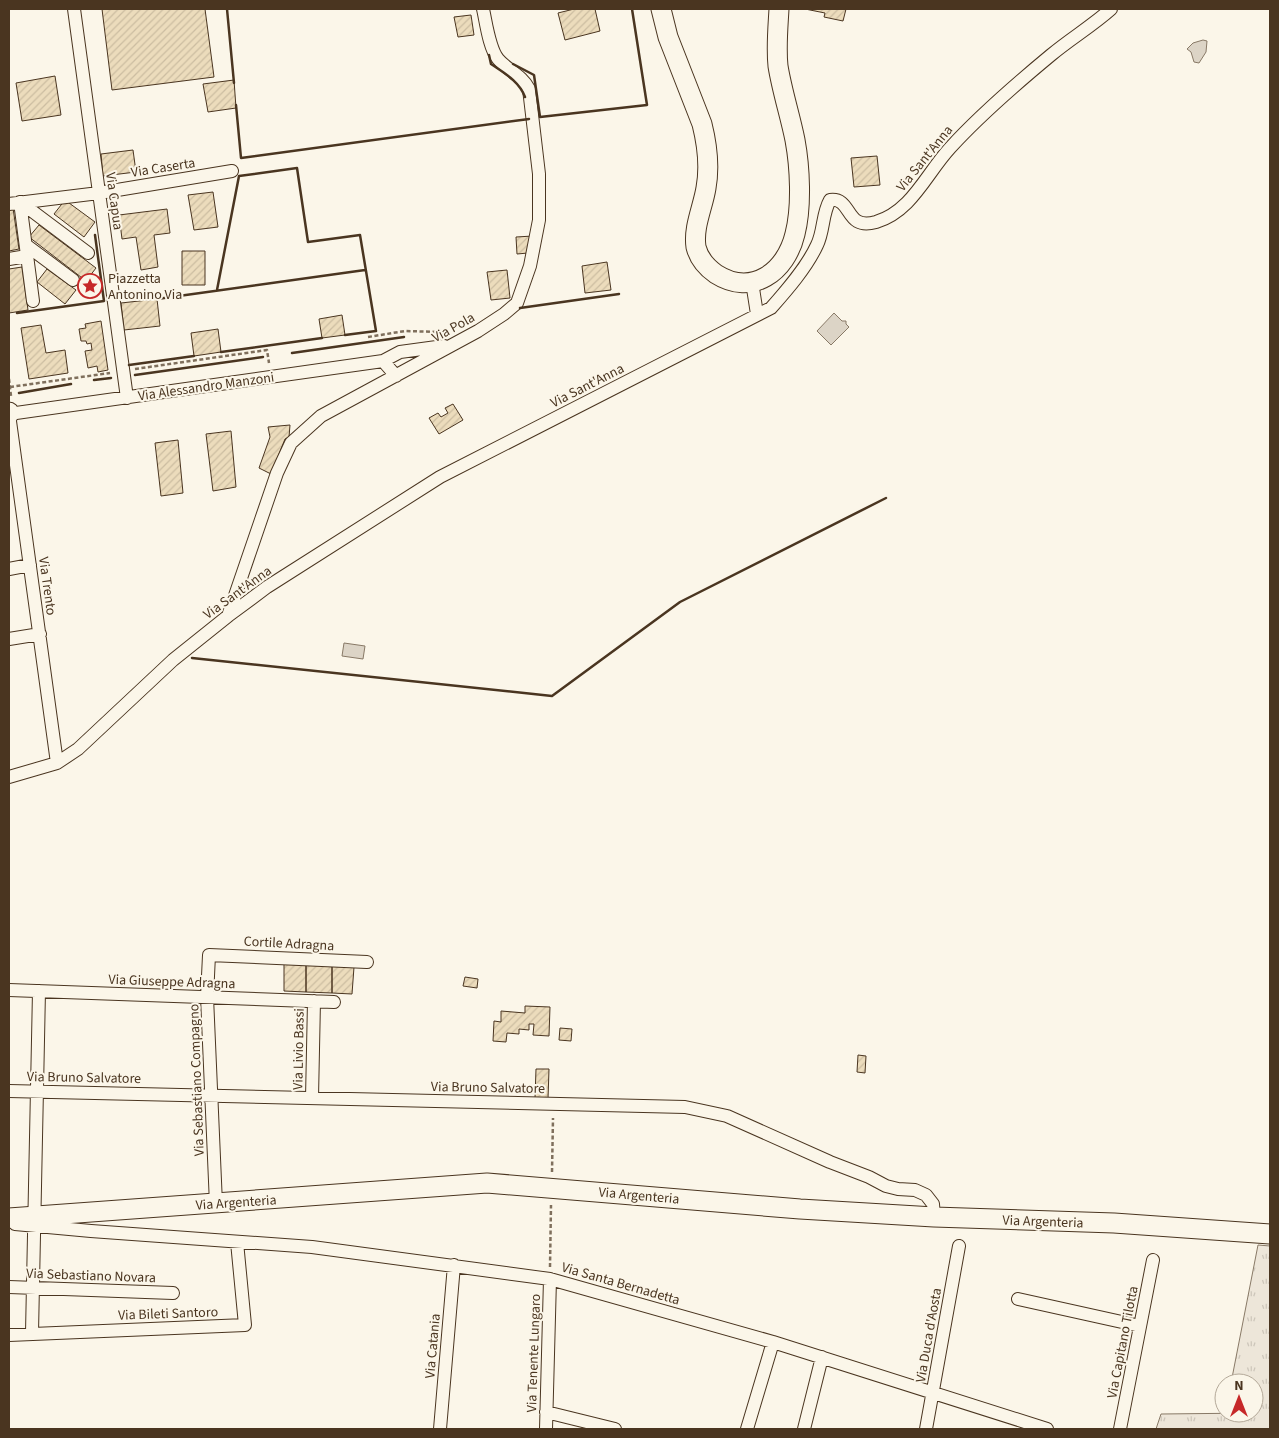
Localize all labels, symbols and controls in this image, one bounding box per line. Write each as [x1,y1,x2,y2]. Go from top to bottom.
street label: Via Sant'Anna [892,121,958,196]
street label: Via Caserta [130,153,197,183]
street label: Via Capua [100,171,128,231]
place label: Piazzetta Antonino Via [108,269,182,305]
place icon: Piazzetta Antonino Via [77,273,103,299]
street label: Via Pola [428,308,479,348]
street label: Via Sant'Anna [547,359,628,413]
street label: Via Alessandro Manzoni [137,368,276,406]
street label: Via Trento [33,556,61,617]
street label: Via Sant'Anna [199,561,276,624]
street label: Cortile Adragna [243,932,335,956]
street label: Via Giuseppe Adragna [108,970,236,994]
street label: Via Sebastiano Compagno [184,1003,210,1157]
street label: Via Livio Bassi [288,1008,310,1090]
street label: Via Bruno Salvatore [27,1067,141,1089]
street label: Via Bruno Salvatore [431,1077,545,1099]
street label: Via Argenteria [598,1182,680,1209]
street label: Via Argenteria [195,1190,277,1216]
street label: Via Argenteria [1002,1211,1084,1233]
street label: Via Santa Bernadetta [559,1257,682,1310]
street label: Via Sebastiano Novara [26,1264,156,1288]
street label: Via Capitano Tilotta [1102,1284,1144,1400]
street label: Via Duca d'Aosta [911,1286,947,1384]
street label: Via Tenente Lungaro [522,1293,546,1413]
street label: Via Bileti Santoro [118,1302,218,1326]
street label: Via Catania [420,1313,446,1379]
north arrow [1214,1373,1264,1423]
text: N [1234,1376,1244,1396]

